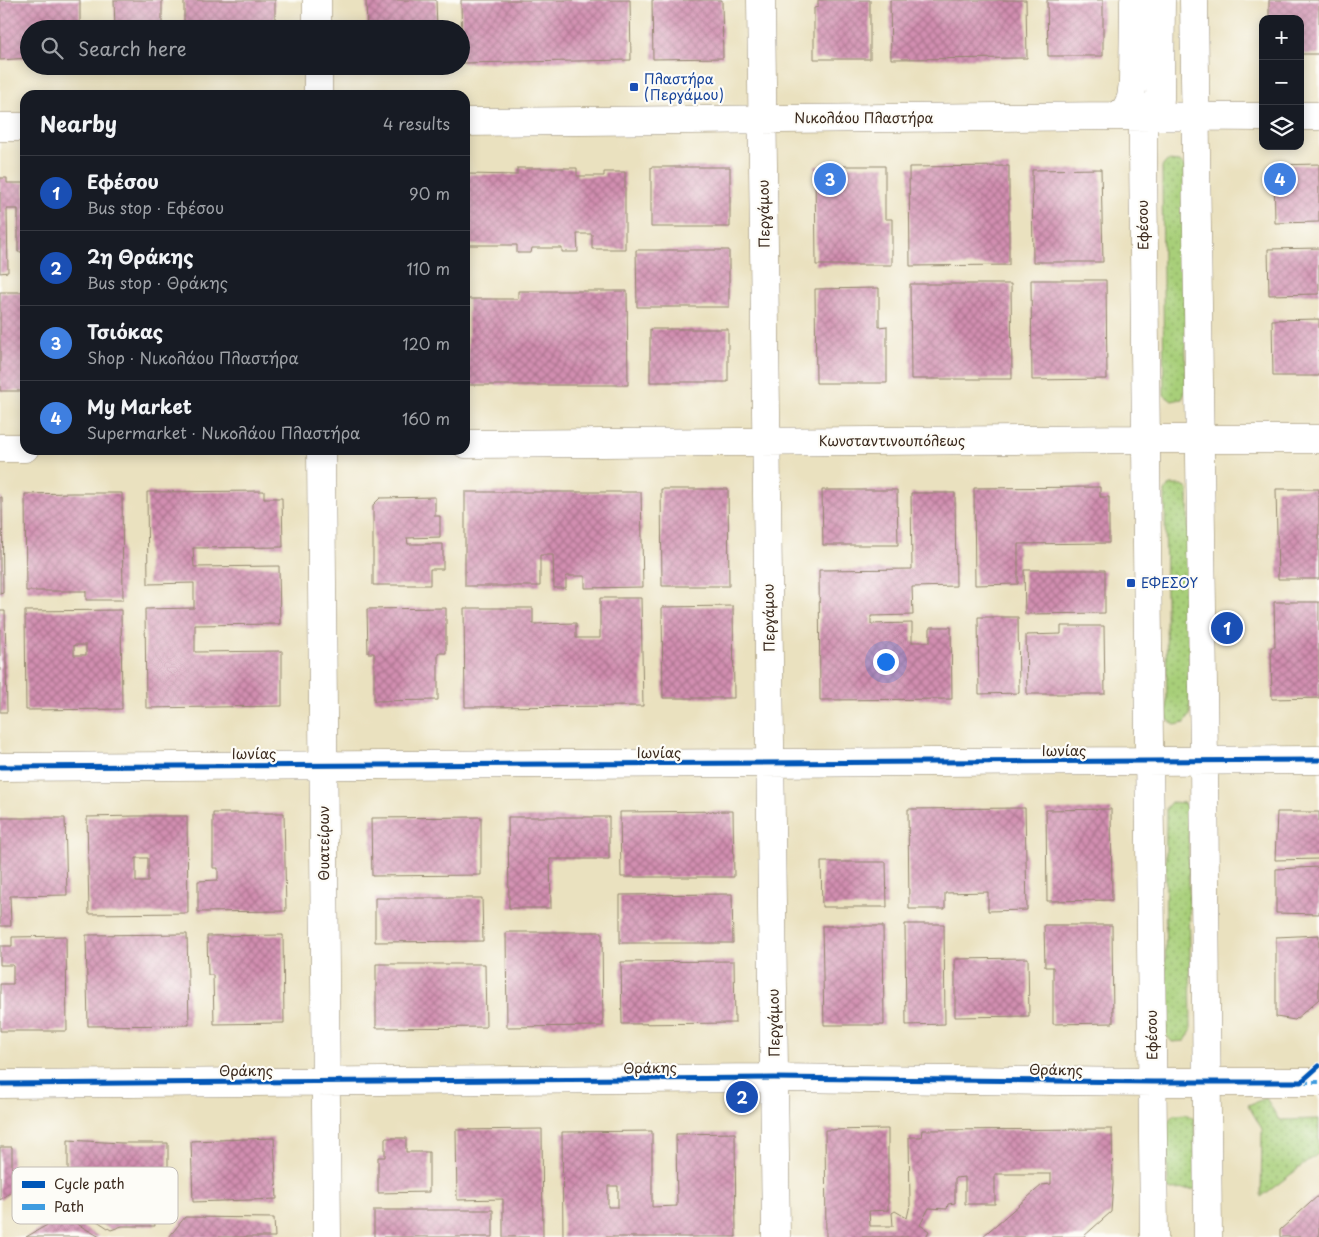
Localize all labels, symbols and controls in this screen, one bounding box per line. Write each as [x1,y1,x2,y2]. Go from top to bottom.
map controls [1259,15,1304,150]
button: + [1259,15,1304,60]
search box [20,20,470,75]
icon: search [38,34,66,62]
text: Search here [78,34,187,62]
button: − [1259,60,1304,105]
place label: Πλαστήρα (Περγάμου) [644,68,724,105]
marker: Πλαστήρα (Περγάμου) [628,81,640,93]
button: layers [1259,105,1304,150]
text: Nearby [40,107,117,139]
street label: Νικολάου Πλαστήρα [794,107,934,128]
text: 4 results [383,111,450,135]
pin: 3 [814,160,846,198]
pin: 4 [1264,160,1296,198]
text: Εφέσου [87,167,159,195]
street label: Περγάμου [752,179,775,249]
text: 1 [52,181,60,205]
text: 90 m [409,181,450,205]
text: Bus stop · Εφέσου [87,195,224,219]
street label: Εφέσου [1132,200,1153,250]
text: 2η Θράκης [87,242,194,270]
text: 2 [50,256,62,280]
text: 110 m [407,256,450,280]
text: Bus stop · Θράκης [87,270,228,294]
text: Τσιόκας [87,317,163,345]
text: 3 [51,331,61,355]
text: 120 m [403,331,450,355]
text: Shop · Νικολάου Πλαστήρα [87,345,299,369]
text: My Market [87,392,192,420]
text: 4 [51,406,61,430]
text: 160 m [402,406,450,430]
text: Supermarket · Νικολάου Πλαστήρα [87,420,361,444]
street label: Κωνσταντινουπόλεως [819,430,965,451]
place label: ΕΦΕΣΟΥ [1141,572,1198,593]
marker: ΕΦΕΣΟΥ [1125,577,1137,589]
street label: Περγάμου [757,583,780,653]
pin: 1 [1211,609,1243,647]
your location [873,649,899,675]
street label: Ιωνίας [1042,740,1086,761]
street label: Ιωνίας [637,742,681,763]
street label: Ιωνίας [232,743,276,764]
street label: Θυατείρων [313,805,334,881]
street label: Περγάμου [762,988,785,1058]
street label: Εφέσου [1141,1010,1162,1060]
street label: Θράκης [623,1057,677,1078]
street label: Θράκης [1029,1059,1083,1080]
street label: Θράκης [219,1060,273,1081]
pin: 2 [726,1078,758,1116]
legend [12,1167,178,1224]
text: Cycle path [54,1173,125,1194]
text: Path [54,1196,84,1217]

